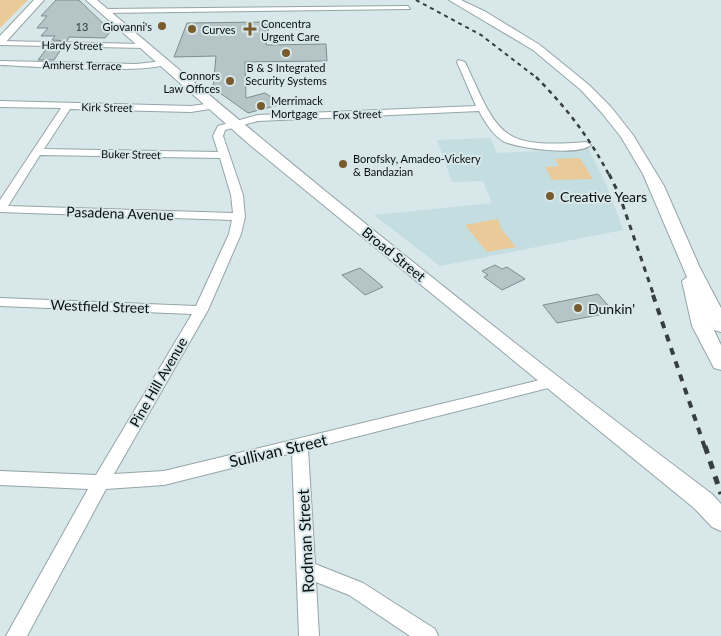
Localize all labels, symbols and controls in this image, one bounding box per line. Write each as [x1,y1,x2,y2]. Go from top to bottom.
place label: Concentra Urgent Care [261,17,320,43]
house number: 13 [76,20,88,33]
place label: Giovanni's [102,20,152,33]
marker: Giovanni's [156,20,168,32]
marker: Concentra Urgent Care [243,22,257,36]
marker: Curves [186,23,198,35]
place label: Curves [202,23,236,36]
street label: Hardy Street [41,38,103,52]
marker: B & S Integrated Security Systems [280,47,292,59]
street label: Amherst Terrace [42,58,122,72]
place label: B & S Integrated Security Systems [245,61,327,87]
place label: Connors Law Offices [163,69,220,95]
marker: Connors Law Offices [224,75,236,87]
place label: Merrimack Mortgage [271,94,323,120]
street label: Kirk Street [81,100,133,114]
marker: Merrimack Mortgage [255,100,267,112]
street label: Fox Street [332,107,382,121]
street label: Buker Street [101,147,161,161]
place label: Borofsky, Amadeo-Vickery & Bandazian [353,152,481,178]
marker: Borofsky, Amadeo-Vickery & Bandazian [337,158,349,170]
place label: Creative Years [560,188,647,205]
marker: Creative Years [544,190,556,202]
street label: Pasadena Avenue [66,203,174,223]
street label: Broad Street [359,223,429,285]
street label: Westfield Street [50,296,150,316]
place label: Dunkin' [588,300,635,317]
marker: Dunkin' [572,302,584,314]
street label: Pine Hill Avenue [126,334,190,430]
street label: Sullivan Street [227,429,329,471]
street label: Rodman Street [293,488,317,593]

